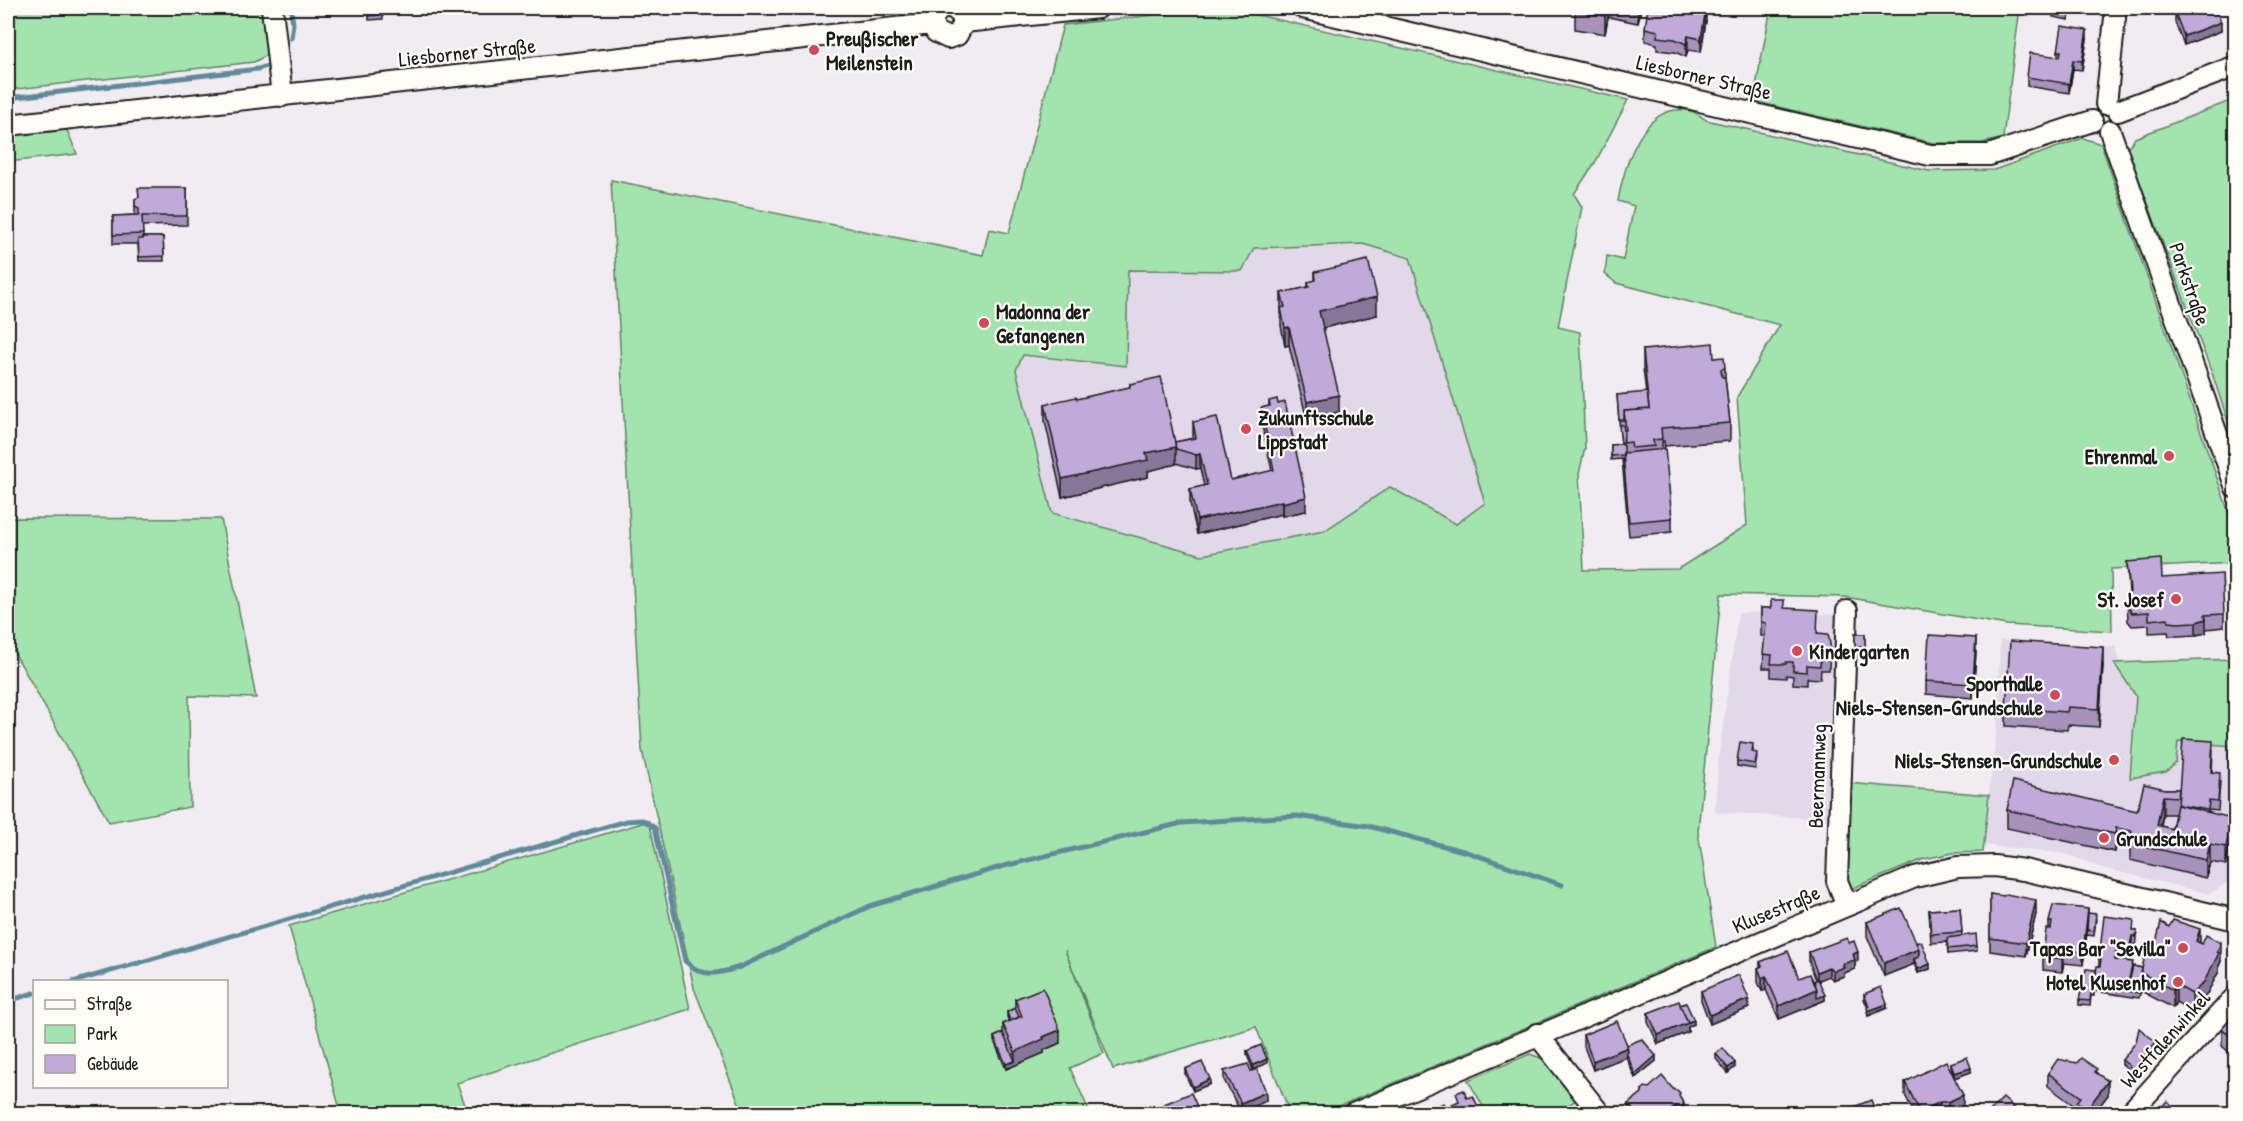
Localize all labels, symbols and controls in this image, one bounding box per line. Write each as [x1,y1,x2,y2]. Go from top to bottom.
place label: Preußischer Meilenstein [826,24,919,77]
street label: Liesborner Straße [397,30,537,74]
marker: Preußischer Meilenstein [807,43,821,57]
street label: Liesborner Straße [1634,47,1774,107]
street label: Parkstraße [2162,239,2218,329]
place label: Madonna der Gefangenen [996,297,1091,351]
marker: Madonna der Gefangenen [977,316,991,330]
place label: Zukunftsschule Lippstadt [1258,403,1375,457]
marker: Zukunftsschule Lippstadt [1239,422,1253,436]
place label: Ehrenmal [2085,442,2157,471]
marker: Ehrenmal [2162,449,2176,463]
place label: St. Josef [2098,585,2164,614]
marker: St. Josef [2169,592,2183,606]
place label: Kindergarten [1809,637,1910,667]
marker: Kindergarten [1790,644,1804,658]
place label: Sporthalle Niels-Stensen-Grundschule [1836,669,2044,722]
marker: Sporthalle Niels-Stensen-Grundschule [2048,688,2062,702]
street label: Beermannweg [1801,723,1833,829]
place label: Niels-Stensen-Grundschule [1895,746,2103,775]
marker: Niels-Stensen-Grundschule [2107,753,2121,767]
place label: Grundschule [2116,824,2208,853]
marker: Grundschule [2097,831,2111,845]
street label: Klusestraße [1728,878,1824,940]
place label: Tapas Bar "Sevilla" [2029,934,2171,964]
marker: Tapas Bar "Sevilla" [2176,941,2190,955]
place label: Hotel Klusenhof [2046,968,2166,997]
marker: Hotel Klusenhof [2171,975,2185,989]
legend [33,980,228,1088]
street label: Westfalenwinkel [2113,984,2217,1094]
text: Straße [87,991,132,1016]
text: Park [87,1021,118,1046]
text: Gebäude [87,1051,139,1076]

